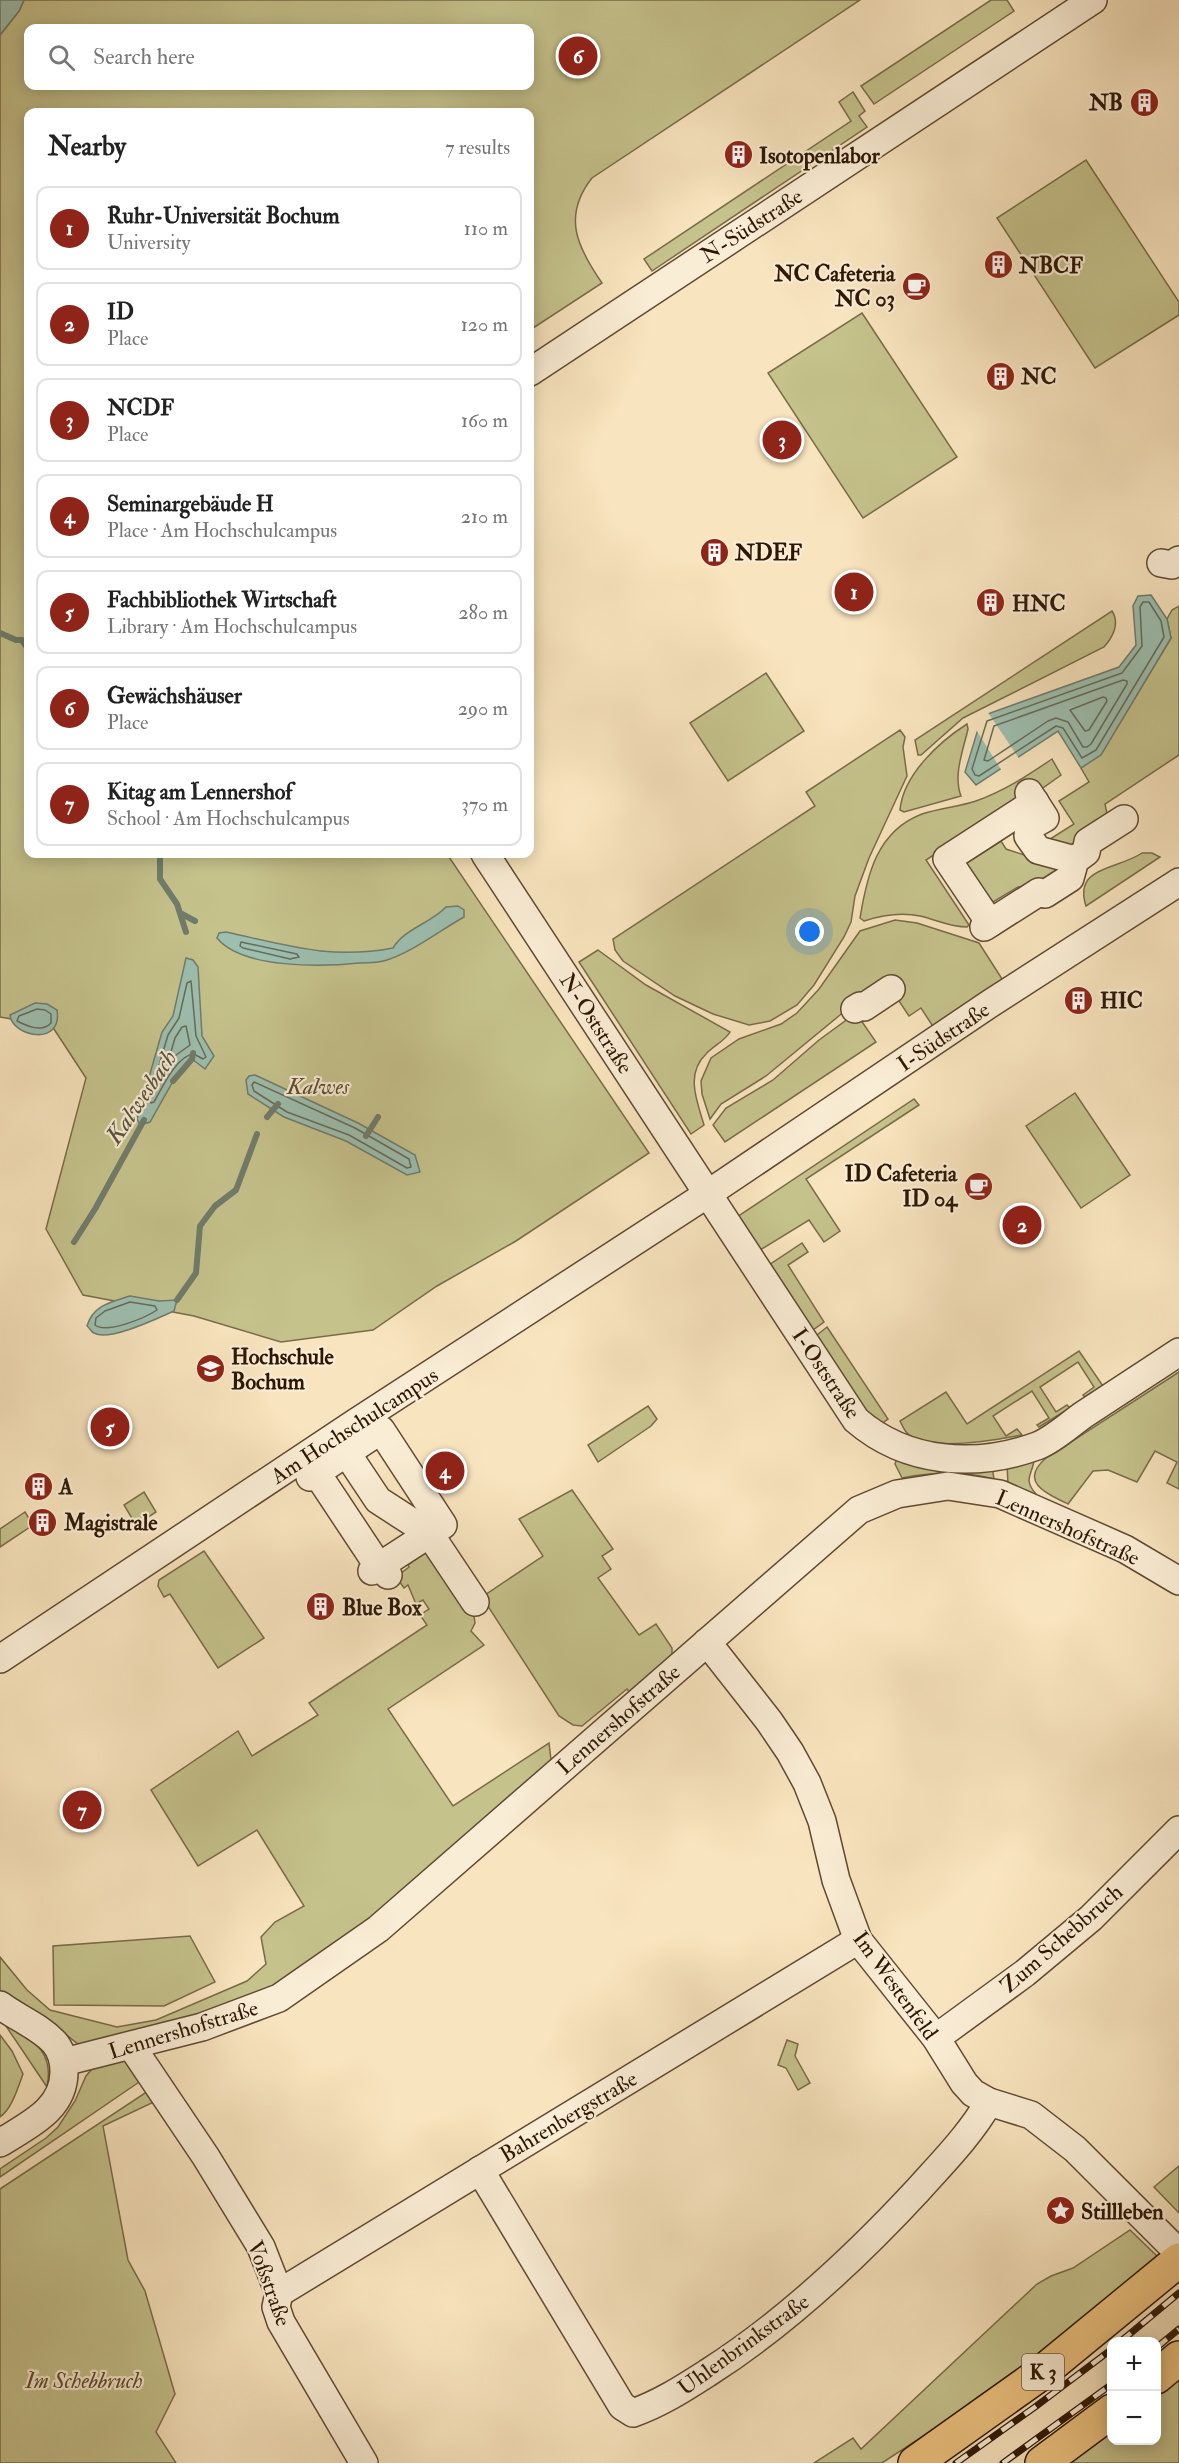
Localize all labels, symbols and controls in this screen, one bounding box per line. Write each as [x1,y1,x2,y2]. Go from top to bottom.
search box [24,24,534,90]
pin: 6 [558,34,598,78]
icon: search [45,41,78,74]
text: Search here [93,43,195,71]
building icon: NB [1128,86,1160,118]
place label: NB [1088,89,1123,117]
text: Nearby [48,131,126,163]
text: 7 results [445,135,510,160]
building icon: Isotopenlabor [722,139,754,171]
place label: Isotopenlabor [759,142,880,171]
street label: N-Südstraße [695,182,808,269]
text: Ruhr-Universität Bochum [107,202,340,230]
text: 1 [66,216,73,241]
text: 110 m [464,216,508,241]
text: University [107,230,190,255]
building icon: NBCF [982,249,1014,281]
place label: NBCF [1018,252,1083,280]
place label: NC Cafeteria NC 03 [773,260,896,313]
cafe icon: NC Cafeteria NC 03 [900,270,932,302]
text: ID [107,298,134,326]
text: 2 [64,312,75,337]
text: 120 m [461,312,508,337]
text: Place [107,326,148,351]
building icon: NC [984,360,1016,392]
place label: NC [1020,363,1057,391]
text: NCDF [107,394,174,422]
text: 3 [66,408,73,433]
text: 160 m [461,408,508,433]
pin: 3 [762,418,802,462]
text: Place [107,422,148,447]
text: Seminargebäude H [107,490,274,518]
text: 4 [64,504,75,529]
text: 210 m [461,504,508,529]
text: Place · Am Hochschulcampus [107,518,337,543]
building icon: NDEF [698,536,730,568]
place label: NDEF [734,539,802,567]
pin: 1 [834,570,874,614]
text: Fachbibliothek Wirtschaft [107,586,337,614]
building icon: HNC [975,587,1007,619]
place label: HNC [1012,590,1066,618]
text: 5 [65,600,74,625]
text: 280 m [458,600,508,625]
text: Library · Am Hochschulcampus [107,614,357,639]
text: Gewächshäuser [107,682,242,710]
text: 6 [64,696,75,721]
text: 290 m [458,696,508,721]
text: Place [107,710,148,735]
text: Kitag am Lennershof [107,778,292,806]
text: 7 [65,792,74,817]
text: 370 m [461,792,508,817]
text: School · Am Hochschulcampus [107,806,350,831]
your location [795,917,824,946]
street label: N-Oststraße [553,968,639,1079]
building icon: HIC [1063,984,1095,1016]
place label: HIC [1100,987,1143,1015]
street label: I-Südstraße [892,996,995,1078]
water label: Kalwesbach [98,1044,184,1151]
park label: Kalwes [286,1073,350,1101]
place label: ID Cafeteria ID 04 [845,1160,959,1213]
cafe icon: ID Cafeteria ID 04 [962,1170,994,1202]
pin: 2 [1002,1202,1042,1248]
street label: I-Oststraße [786,1323,867,1424]
place label: Hochschule Bochum [231,1343,334,1396]
school or university icon: Hochschule Bochum [194,1353,226,1385]
street label: Am Hochschulcampus [265,1361,444,1492]
pin: 5 [90,1404,130,1450]
pin: 4 [426,1448,464,1494]
building icon: A [22,1470,54,1502]
place label: A [58,1473,74,1501]
street label: Lennershofstraße [991,1484,1144,1572]
building icon: Magistrale [27,1506,59,1538]
place label: Magistrale [63,1509,158,1538]
building icon: Blue Box [305,1591,337,1623]
place label: Blue Box [342,1594,422,1622]
street label: Lennershofstraße [551,1658,686,1781]
pin: 7 [62,1788,101,1832]
street label: Zum Schebbruch [995,1878,1129,1999]
street label: Im Westenfeld [846,1926,944,2046]
street label: Lennershofstraße [105,1994,261,2066]
street label: Bahrenbergstraße [495,2065,642,2169]
place icon: Stillleben [1044,2195,1076,2227]
place label: Stillleben [1081,2198,1164,2226]
street label: Voßstraße [241,2237,297,2330]
street label: Uhlenbrinkstraße [672,2288,815,2402]
map controls [1107,2337,1161,2445]
button: + [1107,2337,1161,2391]
road number: K 3 [1022,2354,1064,2390]
park label: Im Schebbruch [24,2367,143,2395]
button: − [1107,2391,1161,2445]

